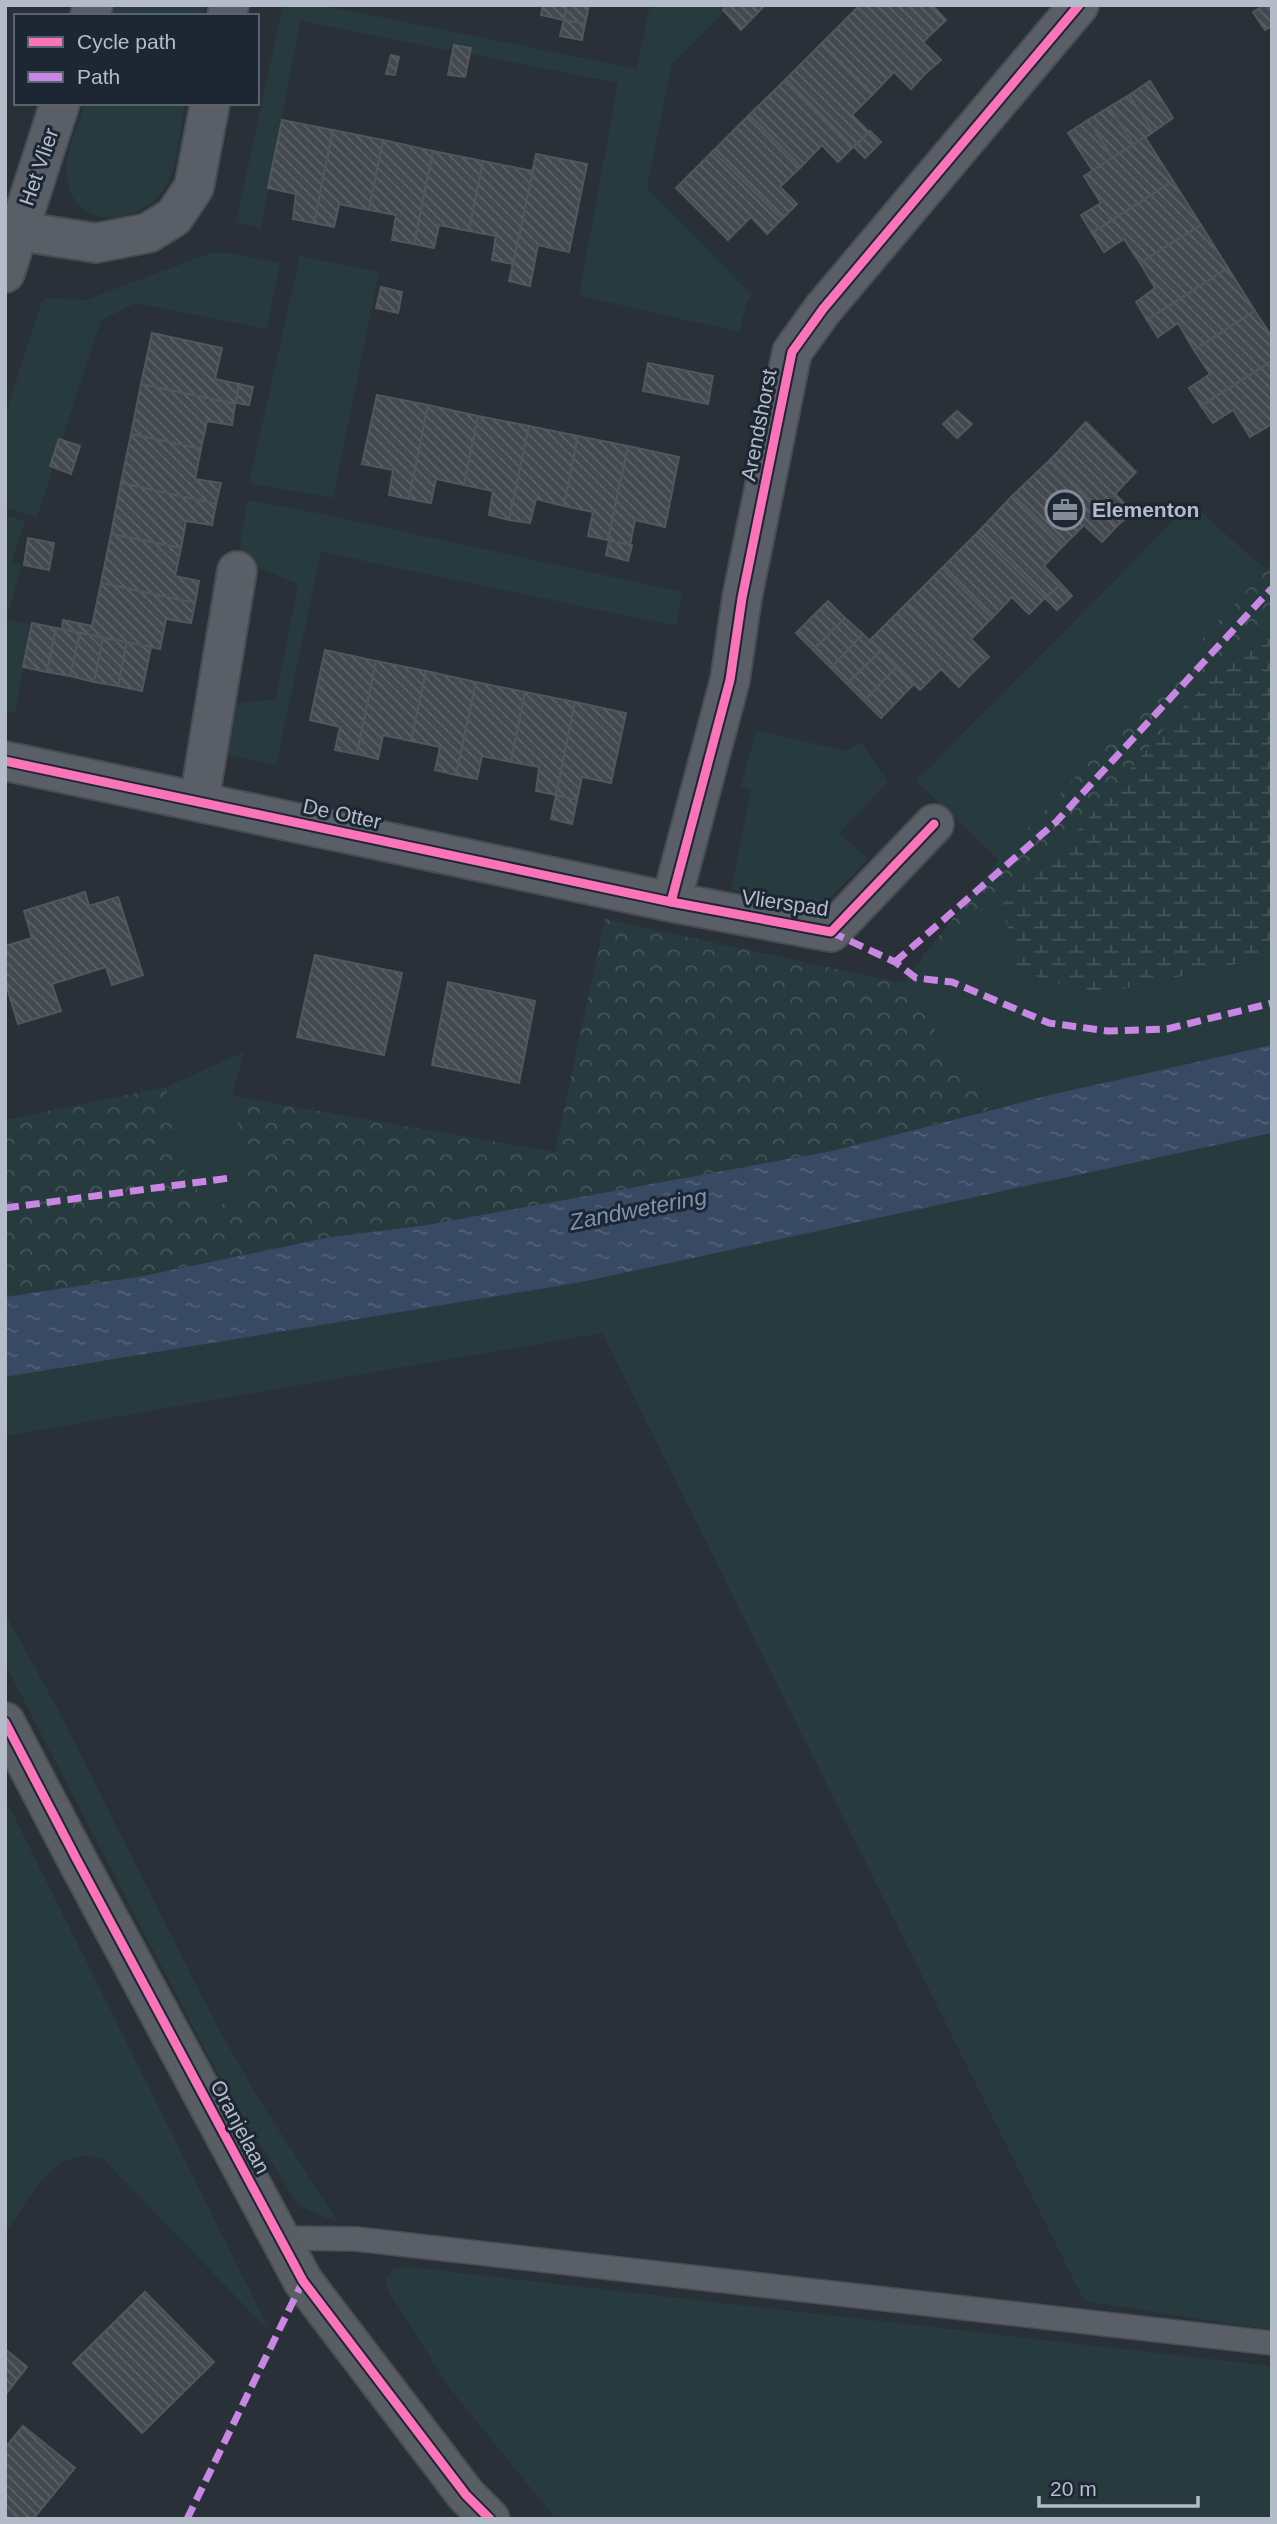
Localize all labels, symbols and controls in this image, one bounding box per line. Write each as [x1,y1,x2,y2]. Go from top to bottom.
legend [14,14,259,105]
text: Cycle path [77,30,176,53]
text: Path [77,65,120,88]
street label: Het Vlier [15,125,63,209]
street label: Arendshorst [736,367,781,483]
office icon: Elementon [1044,489,1086,531]
place label: Elementon [1092,498,1199,521]
street label: De Otter [301,794,383,833]
street label: Vlierspad [740,885,830,920]
water label: Zandwetering [566,1183,709,1235]
street label: Oranjelaan [206,2076,275,2178]
scale bar [1039,2464,1198,2508]
text: 20 m [1050,2477,1097,2500]

